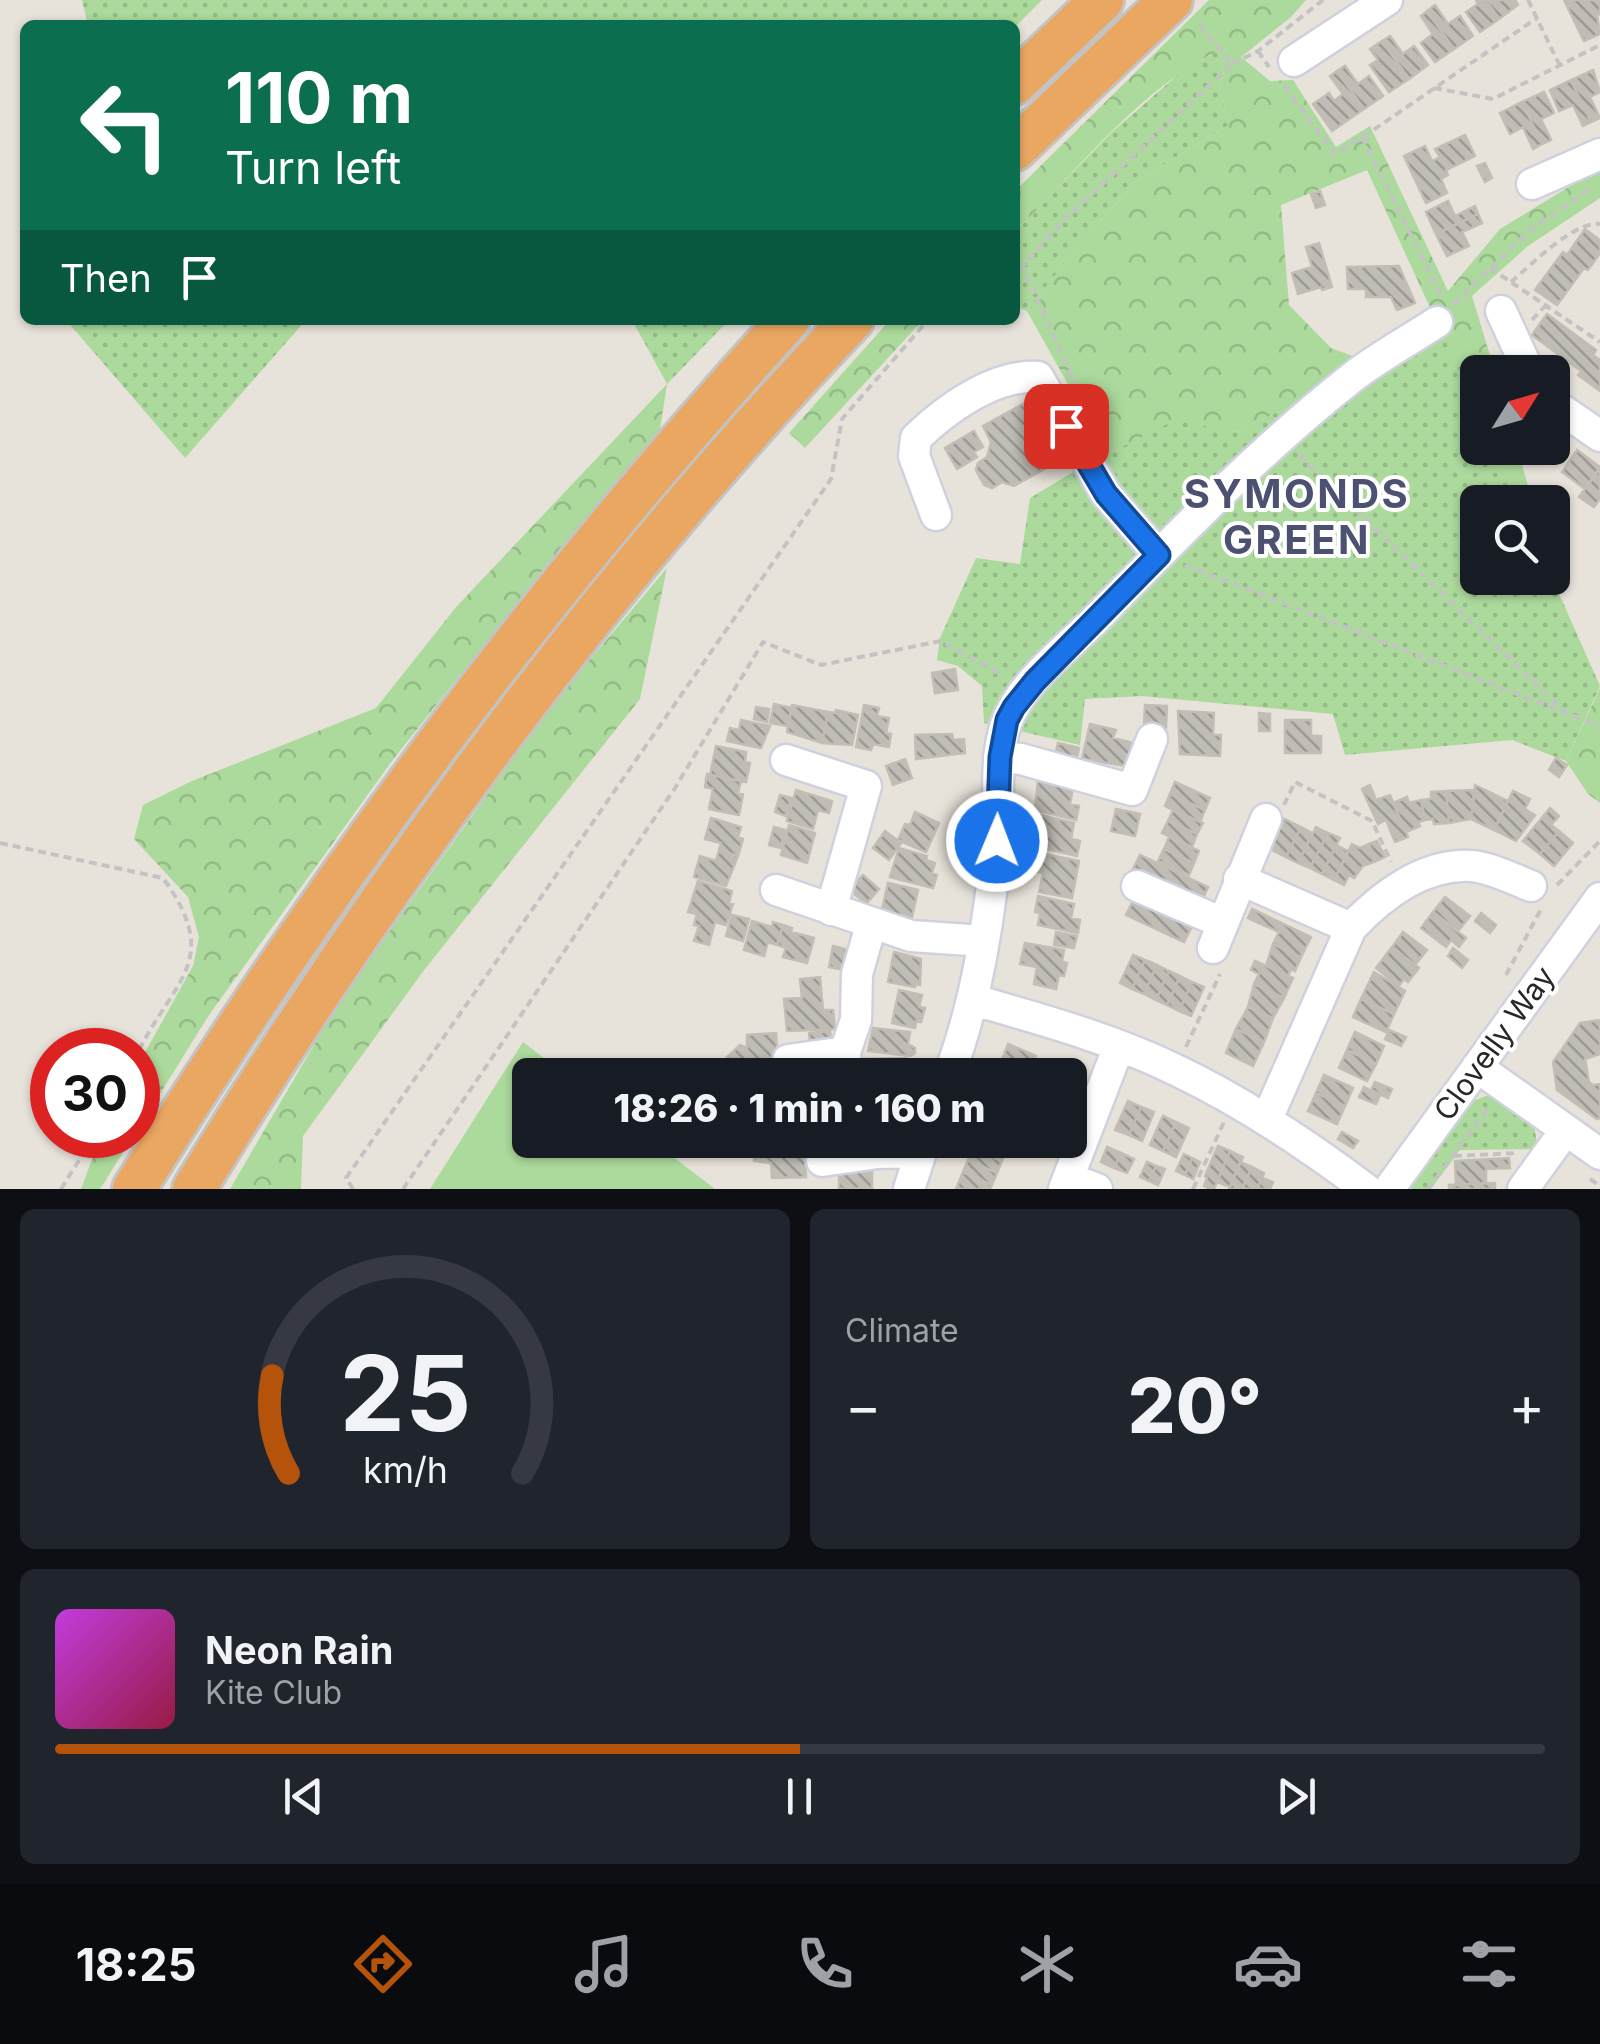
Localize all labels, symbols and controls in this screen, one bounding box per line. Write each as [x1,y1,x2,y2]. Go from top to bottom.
text: 110 m [225,55,413,140]
icon: left [60,60,190,190]
text: Turn left [225,140,401,195]
icon: arrive [172,250,227,305]
text: Then [60,255,152,301]
north arrow [1460,355,1570,465]
map controls [1460,355,1570,595]
pin [1024,384,1109,469]
icon: arrive [1039,399,1094,454]
district label: SYMONDS GREEN [1184,469,1410,564]
button: search [1460,485,1570,595]
position arrow [945,789,1049,893]
street label: Clovelly Way [1426,959,1562,1127]
speed limit sign: 30 [30,1028,160,1158]
text: 18:26 · 1 min · 160 m [614,1085,985,1131]
text: Climate [845,1311,959,1350]
text: 25 [339,1330,471,1456]
text: 20° [1128,1360,1262,1451]
text: − [845,1373,881,1439]
text: + [1509,1373,1545,1439]
text: km/h [363,1448,447,1492]
text: Neon Rain [205,1627,393,1673]
text: Kite Club [205,1673,342,1712]
icon: previous [276,1769,331,1824]
icon: pause [772,1769,827,1824]
icon: next [1269,1769,1324,1824]
icon: directions [348,1929,418,1999]
icon: music [569,1929,639,1999]
icon: phone [790,1929,860,1999]
icon: climate [1012,1929,1082,1999]
icon: car [1233,1929,1303,1999]
icon: filters [1454,1929,1524,1999]
text: 18:25 [76,1937,196,1992]

